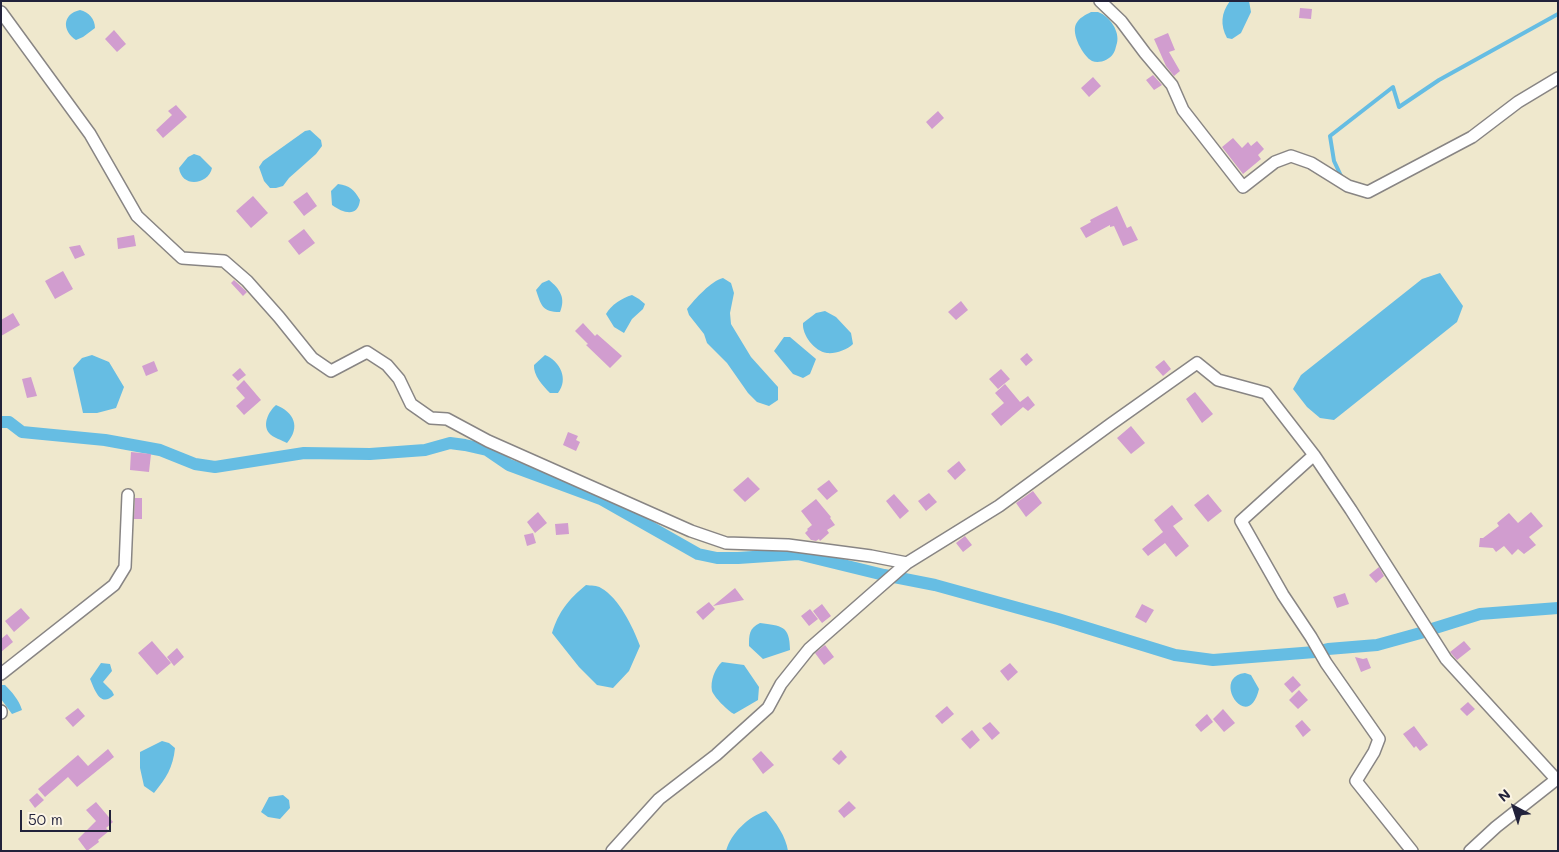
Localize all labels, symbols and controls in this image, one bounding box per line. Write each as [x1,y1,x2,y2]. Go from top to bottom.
north arrow [1489,782,1539,832]
text: N [1494,784,1514,806]
scale bar [22,800,114,832]
text: 50 m [28,809,63,829]

